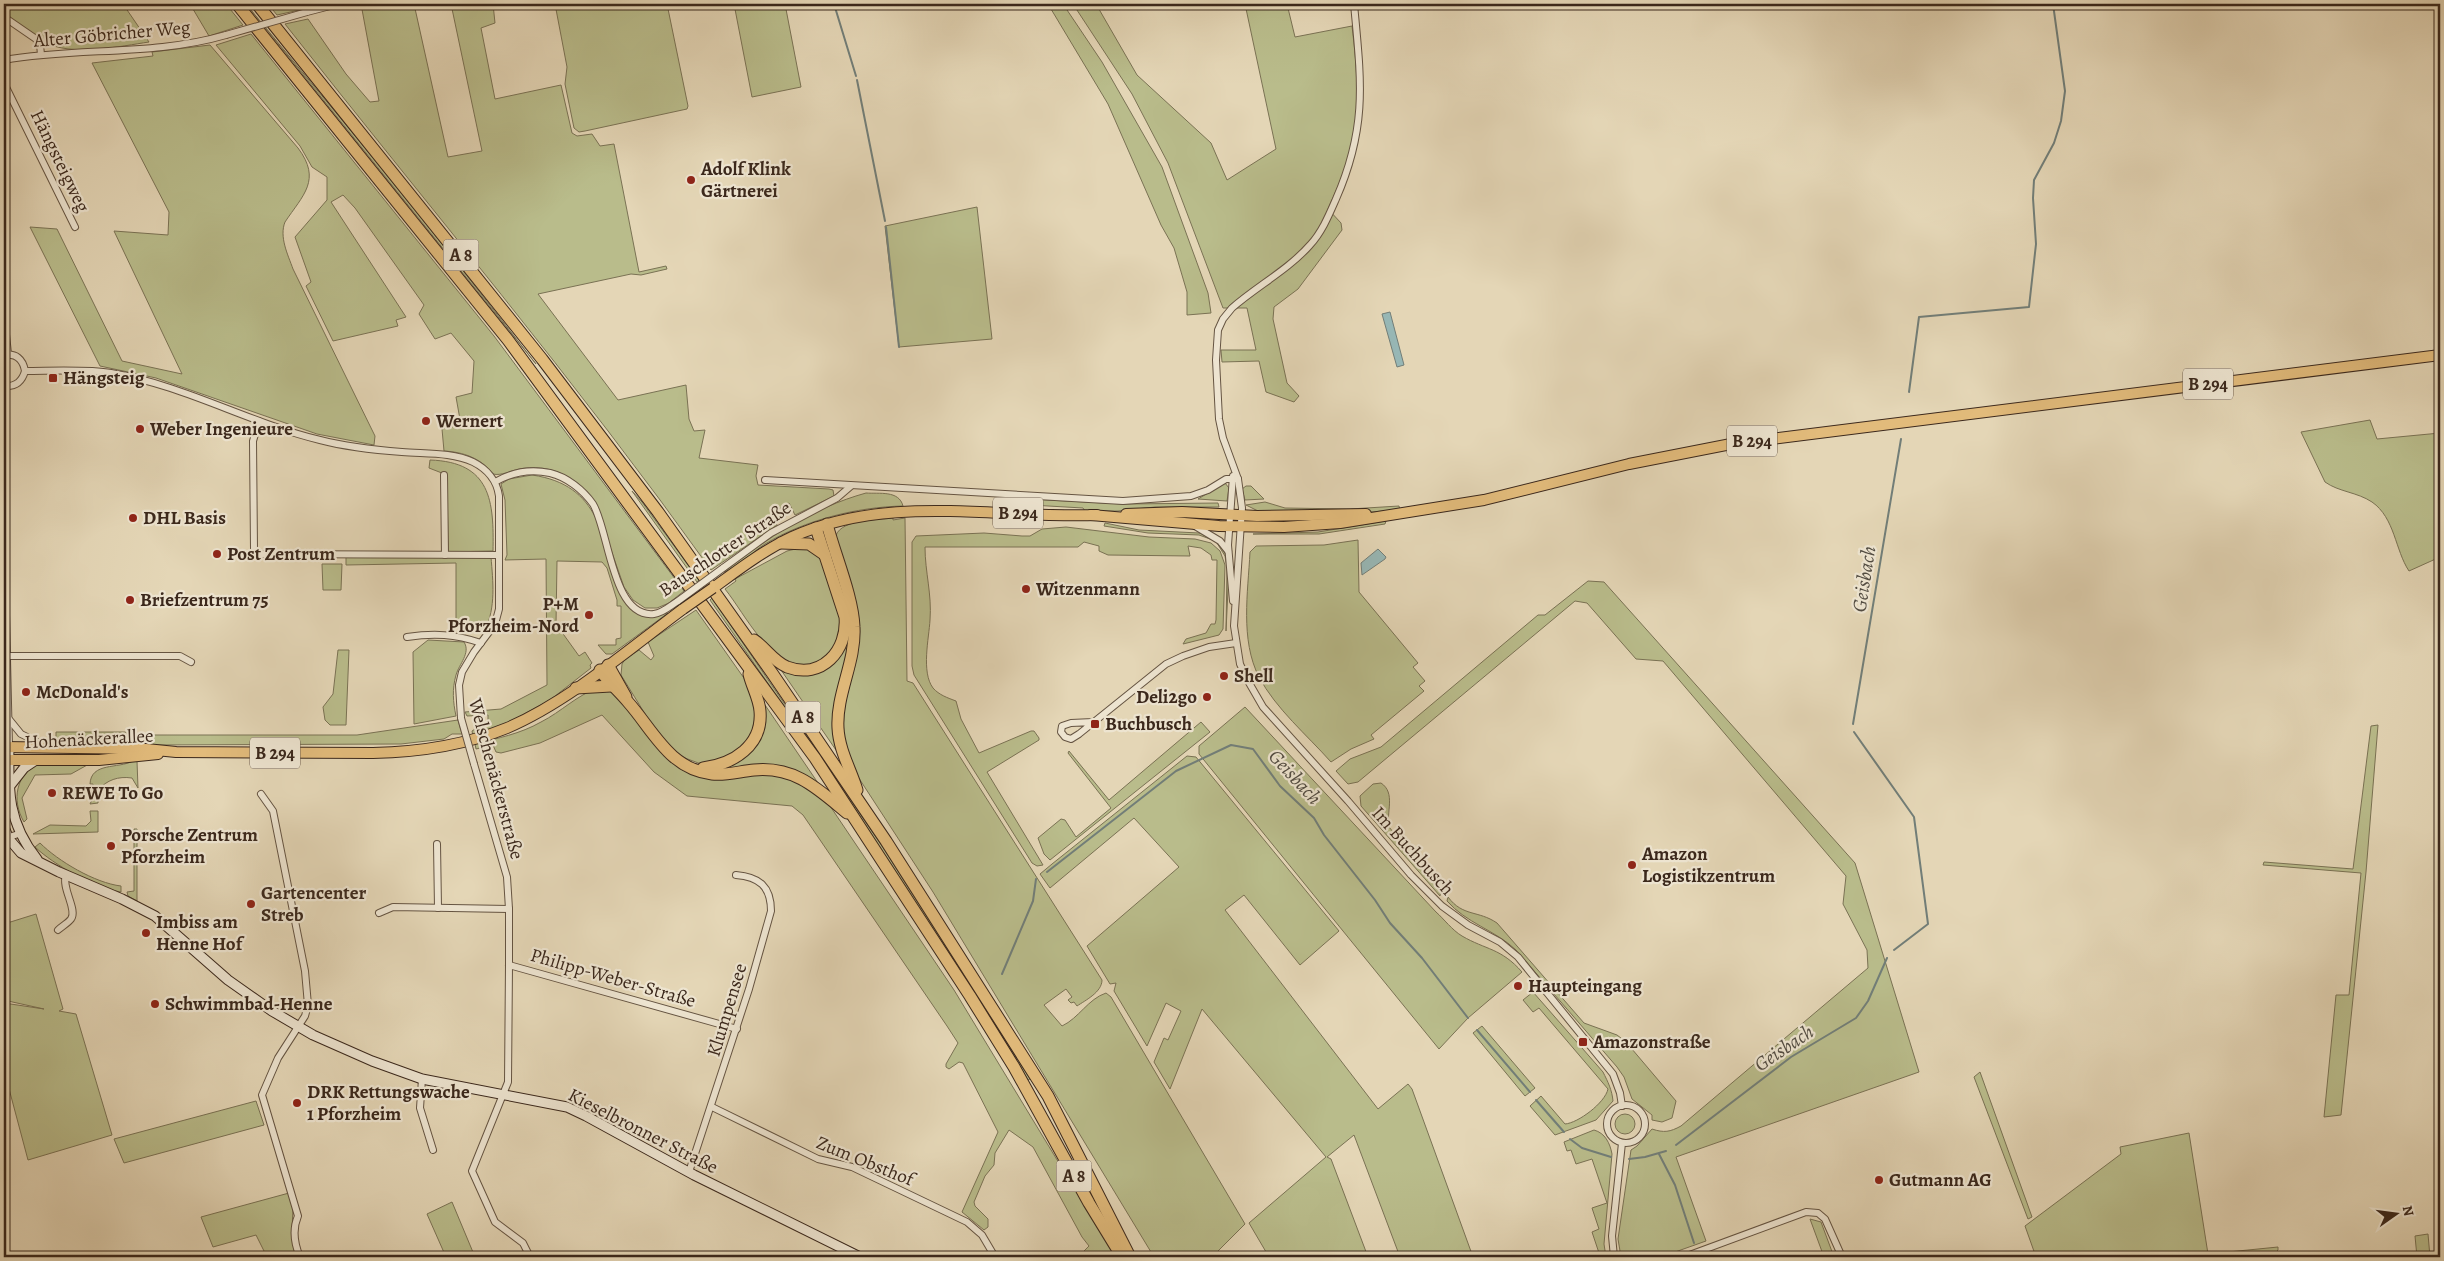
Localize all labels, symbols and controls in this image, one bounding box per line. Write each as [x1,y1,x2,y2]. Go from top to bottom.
street label: Alter Göbricher Weg [32,14,192,54]
street label: Hängsteigweg [24,105,96,217]
place label: Adolf Klink Gärtnerei [700,156,791,204]
marker: Adolf Klink Gärtnerei [685,174,697,186]
road number: A 8 [444,240,478,270]
place label: Hängsteig [63,365,145,391]
road number: B 294 [2183,368,2233,399]
marker: Hängsteig [47,372,59,384]
place label: Wernert [435,408,504,434]
marker: Wernert [420,415,432,427]
place label: Weber Ingenieure [149,416,293,442]
marker: Weber Ingenieure [134,423,146,435]
road number: B 294 [1727,426,1777,456]
street label: Bauschlotter Straße [654,495,796,603]
road number: B 294 [993,498,1043,528]
place label: DHL Basis [143,505,226,531]
marker: DHL Basis [127,512,139,524]
place label: Post Zentrum [227,541,335,567]
water label: Geisbach [1845,544,1883,614]
marker: Post Zentrum [211,548,223,560]
place label: Witzenmann [1035,576,1140,602]
marker: Witzenmann [1020,583,1032,595]
place label: Briefzentrum 75 [140,587,269,613]
place label: P+M Pforzheim-Nord [448,591,580,639]
marker: Briefzentrum 75 [124,594,136,606]
marker: P+M Pforzheim-Nord [583,609,595,621]
place label: Shell [1234,663,1273,689]
marker: Shell [1218,670,1230,682]
place label: McDonald's [36,679,129,705]
place label: Deli2go [1136,684,1197,710]
marker: McDonald's [20,686,32,698]
marker: Deli2go [1201,691,1213,703]
street label: Welschenäckerstraße [462,695,530,862]
road number: A 8 [786,702,820,732]
place label: Buchbusch [1105,711,1192,737]
marker: Buchbusch [1089,718,1101,730]
street label: Hohenäckerallee [24,723,154,755]
road number: B 294 [250,738,300,768]
water label: Geisbach [1262,743,1328,811]
place label: REWE To Go [62,780,164,806]
marker: REWE To Go [46,787,58,799]
street label: Im Buchbusch [1366,801,1460,901]
place label: Porsche Zentrum Pforzheim [121,822,258,870]
marker: Porsche Zentrum Pforzheim [105,840,117,852]
place label: Amazon Logistikzentrum [1641,841,1775,889]
marker: Amazon Logistikzentrum [1626,859,1638,871]
place label: Gartencenter Streb [261,880,366,928]
marker: Gartencenter Streb [245,898,257,910]
place label: Imbiss am Henne Hof [156,909,245,957]
marker: Imbiss am Henne Hof [140,927,152,939]
street label: Philipp-Weber-Straße [527,942,699,1014]
street label: Klumpensee [700,960,754,1060]
place label: Haupteingang [1528,973,1642,999]
marker: Haupteingang [1512,980,1524,992]
place label: Schwimmbad-Henne [165,991,333,1017]
marker: Schwimmbad-Henne [149,998,161,1010]
water label: Geisbach [1749,1018,1819,1078]
place label: Amazonstraße [1592,1029,1711,1055]
marker: Amazonstraße [1577,1036,1589,1048]
place label: DRK Rettungswache 1 Pforzheim [307,1079,470,1127]
street label: Kieselbronner Straße [564,1082,722,1180]
marker: DRK Rettungswache 1 Pforzheim [291,1097,303,1109]
street label: Zum Obsthof [812,1130,920,1193]
road number: A 8 [1056,1160,1092,1192]
place label: Gutmann AG [1889,1167,1992,1193]
marker: Gutmann AG [1873,1174,1885,1186]
north arrow [2372,1188,2422,1238]
text: N [2398,1204,2419,1218]

